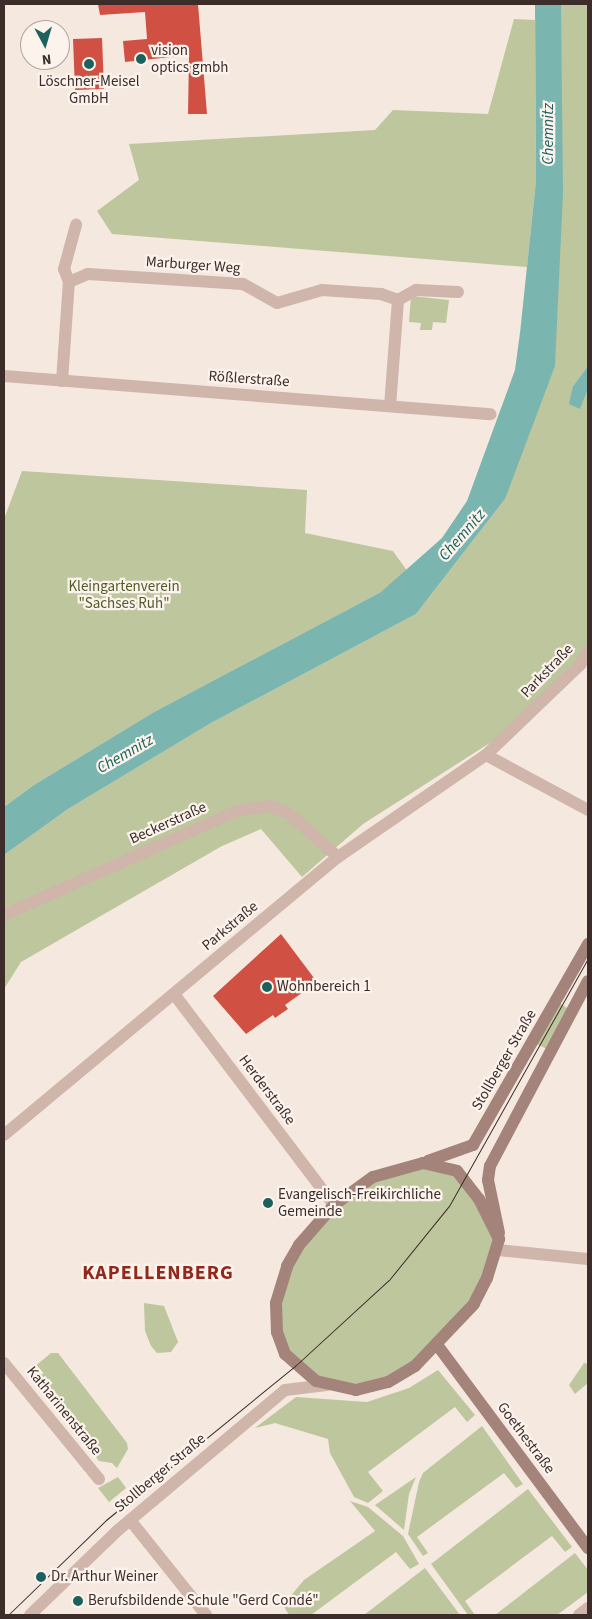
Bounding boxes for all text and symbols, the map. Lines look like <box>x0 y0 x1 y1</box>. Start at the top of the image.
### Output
north arrow <box>20 20 70 70</box>
place label: vision optics gmbh <box>151 41 229 76</box>
text: N <box>41 48 52 69</box>
marker: vision optics gmbh <box>135 53 147 65</box>
marker: Löschner-Meisel GmbH <box>83 58 95 70</box>
place label: Löschner-Meisel GmbH <box>38 72 140 107</box>
water label: Chemnitz <box>538 103 558 165</box>
street label: Marburger Weg <box>145 253 241 277</box>
street label: Rößlerstraße <box>208 367 290 391</box>
water label: Chemnitz <box>435 505 489 565</box>
park label: Kleingartenverein "Sachses Ruh" <box>68 577 180 612</box>
street label: Parkstraße <box>517 640 577 702</box>
water label: Chemnitz <box>94 730 156 778</box>
street label: Beckerstraße <box>127 798 209 848</box>
street label: Parkstraße <box>198 897 262 955</box>
place label: Wohnbereich 1 <box>277 978 371 996</box>
marker: Wohnbereich 1 <box>261 981 273 993</box>
street label: Stollberger Straße <box>468 1006 540 1114</box>
street label: Herderstraße <box>235 1052 299 1128</box>
place label: Evangelisch-Freikirchliche Gemeinde <box>278 1185 441 1220</box>
marker: Evangelisch-Freikirchliche Gemeinde <box>262 1197 274 1209</box>
district label: KAPELLENBERG <box>81 1261 235 1285</box>
street label: Katharinenstraße <box>23 1363 105 1459</box>
street label: Goethestraße <box>493 1399 559 1477</box>
street label: Stollberger Straße <box>111 1430 209 1516</box>
place label: Dr. Arthur Weiner <box>51 1568 158 1586</box>
marker: Dr. Arthur Weiner <box>35 1571 47 1583</box>
place label: Berufsbildende Schule "Gerd Condé" <box>88 1592 319 1610</box>
marker: Berufsbildende Schule "Gerd Condé" <box>72 1595 84 1607</box>

